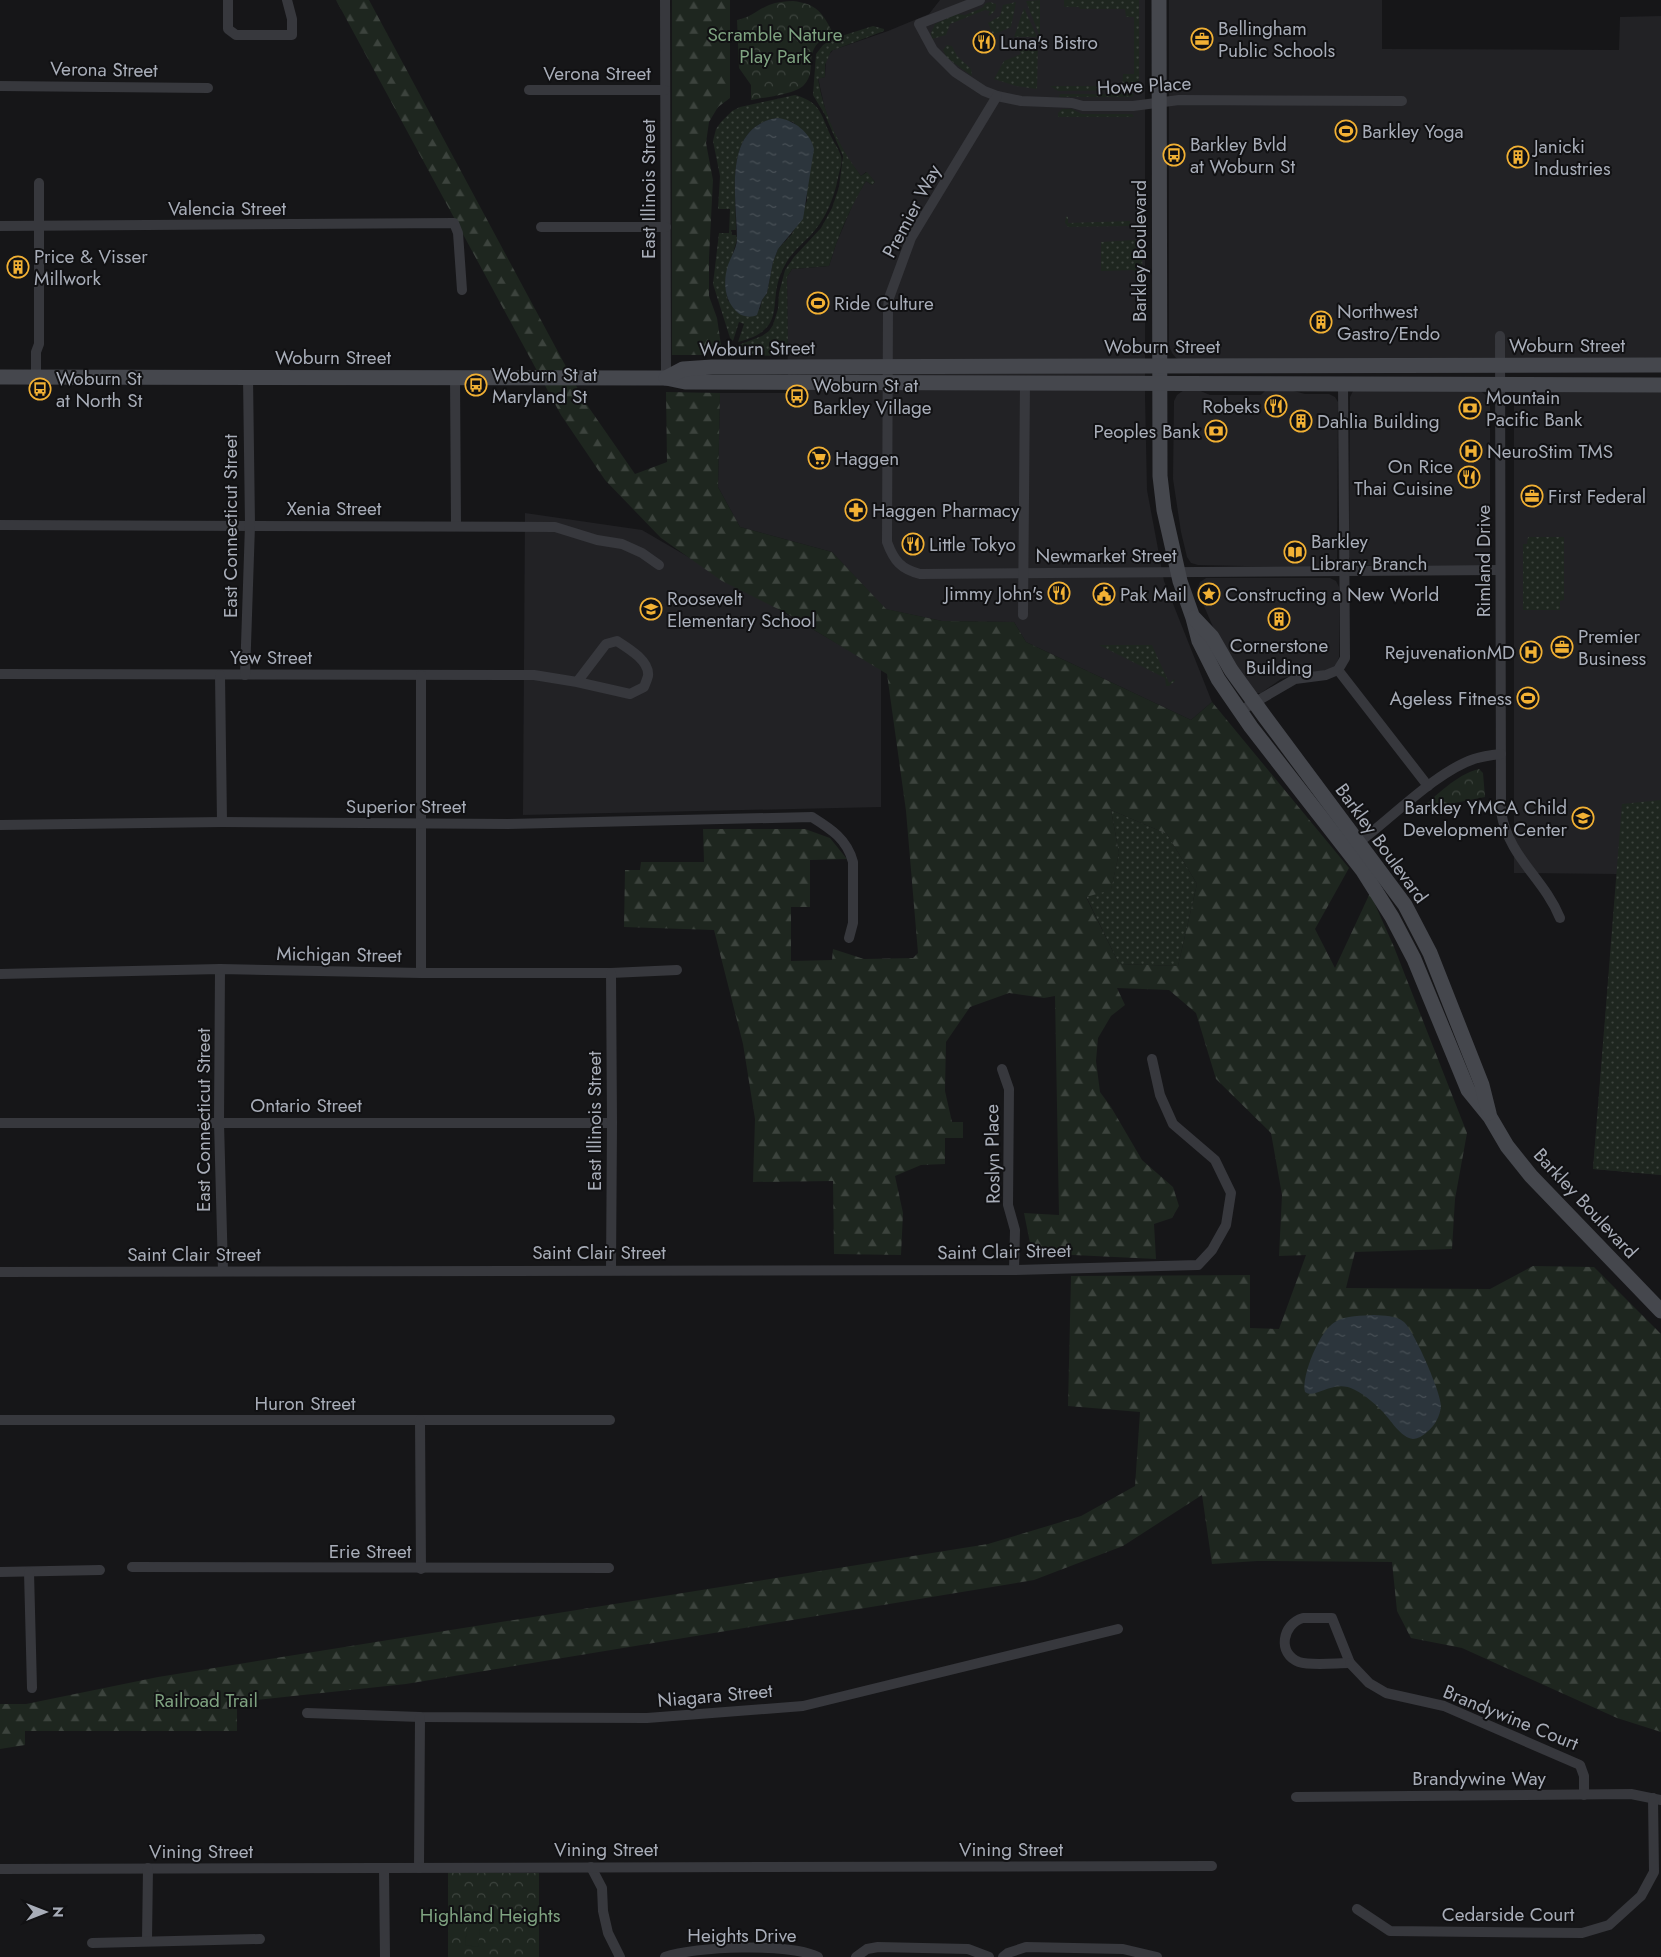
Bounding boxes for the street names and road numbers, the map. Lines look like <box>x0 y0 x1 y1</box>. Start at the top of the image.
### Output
street label: Verona Street <box>50 55 158 84</box>
street label: Verona Street <box>543 60 651 87</box>
street label: Howe Place <box>1096 70 1192 101</box>
street label: East Illinois Street <box>635 119 662 259</box>
street label: Premier Way <box>876 159 948 263</box>
street label: Barkley Boulevard <box>1126 180 1153 322</box>
street label: Valencia Street <box>168 195 286 222</box>
street label: Woburn Street <box>1509 332 1625 359</box>
street label: Woburn Street <box>1104 333 1220 360</box>
street label: Woburn Street <box>699 334 816 363</box>
street label: Woburn Street <box>275 344 391 371</box>
street label: East Connecticut Street <box>217 434 244 618</box>
street label: Xenia Street <box>287 495 382 522</box>
street label: Rimland Drive <box>1470 504 1497 617</box>
street label: Newmarket Street <box>1035 542 1177 569</box>
street label: Yew Street <box>230 644 313 671</box>
street label: Barkley Boulevard <box>1329 778 1434 909</box>
street label: Superior Street <box>346 793 467 820</box>
street label: Michigan Street <box>276 940 402 969</box>
street label: East Connecticut Street <box>190 1028 217 1212</box>
street label: East Illinois Street <box>581 1051 608 1191</box>
street label: Ontario Street <box>250 1092 362 1119</box>
street label: Roslyn Place <box>978 1104 1007 1204</box>
street label: Barkley Boulevard <box>1527 1142 1644 1265</box>
street label: Saint Clair Street <box>937 1237 1072 1266</box>
street label: Saint Clair Street <box>532 1239 666 1266</box>
street label: Saint Clair Street <box>127 1241 261 1268</box>
street label: Huron Street <box>254 1390 356 1417</box>
street label: Erie Street <box>329 1538 412 1565</box>
street label: Niagara Street <box>656 1677 774 1714</box>
street label: Brandywine Court <box>1439 1678 1583 1757</box>
street label: Brandywine Way <box>1412 1765 1546 1792</box>
street label: Vining Street <box>554 1836 659 1863</box>
street label: Vining Street <box>959 1836 1064 1863</box>
street label: Vining Street <box>149 1838 254 1865</box>
street label: Cedarside Court <box>1442 1901 1575 1928</box>
street label: Heights Drive <box>687 1922 797 1949</box>

